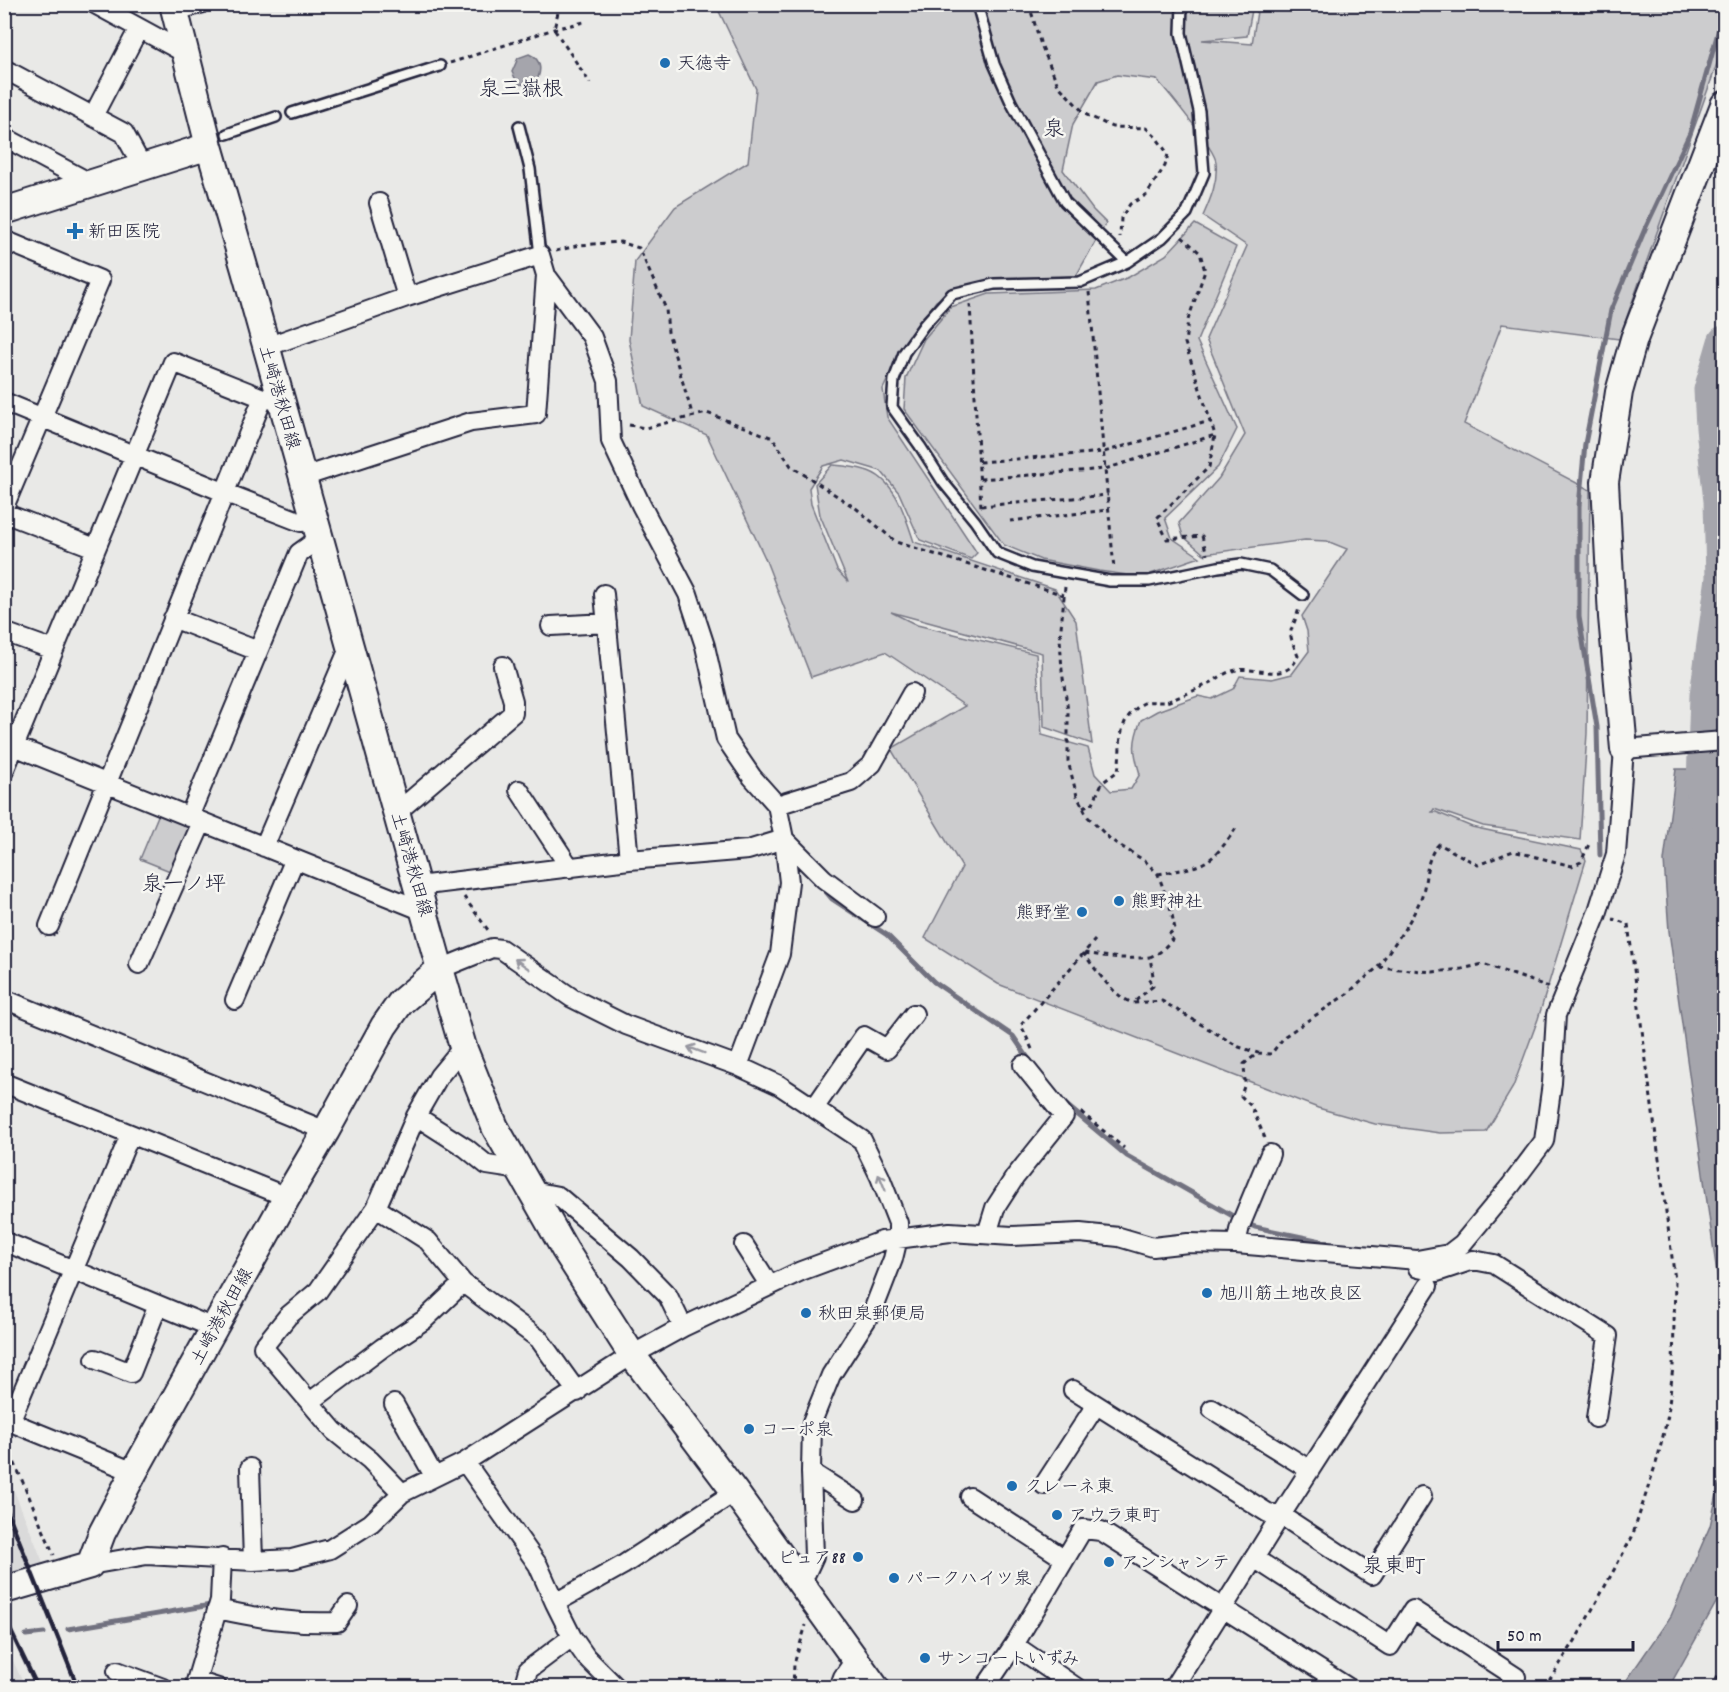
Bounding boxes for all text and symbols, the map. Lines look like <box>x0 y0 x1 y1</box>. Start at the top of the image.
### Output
place label: 天徳寺 <box>677 53 731 78</box>
marker: 天徳寺 <box>658 56 672 70</box>
district label: 泉三嶽根 <box>479 76 563 106</box>
district label: 泉 <box>1044 116 1065 146</box>
place label: 新田医院 <box>88 221 160 246</box>
marker: 新田医院 <box>66 222 84 240</box>
street label: 土崎港秋田線 <box>251 342 304 453</box>
street label: 土崎港秋田線 <box>383 809 436 920</box>
district label: 泉一ノ坪 <box>142 871 226 901</box>
place label: 熊野神社 <box>1131 891 1203 916</box>
marker: 熊野神社 <box>1112 894 1126 908</box>
place label: 熊野堂 <box>1016 902 1070 927</box>
marker: 熊野堂 <box>1075 905 1089 919</box>
one-way arrow <box>515 958 531 970</box>
one-way arrow <box>687 1044 706 1055</box>
one-way arrow <box>876 1174 887 1192</box>
street label: 土崎港秋田線 <box>186 1264 260 1371</box>
place label: 旭川筋土地改良区 <box>1219 1283 1363 1308</box>
marker: 旭川筋土地改良区 <box>1200 1286 1214 1300</box>
place label: 秋田泉郵便局 <box>818 1303 926 1328</box>
marker: 秋田泉郵便局 <box>799 1306 813 1320</box>
place label: コーポ泉 <box>761 1419 833 1444</box>
marker: コーポ泉 <box>742 1422 756 1436</box>
place label: クレーネ東 <box>1024 1476 1114 1501</box>
marker: クレーネ東 <box>1005 1479 1019 1493</box>
place label: アウラ東町 <box>1069 1505 1160 1530</box>
marker: アウラ東町 <box>1050 1508 1064 1522</box>
place label: ピュア88 <box>778 1547 846 1572</box>
marker: ピュア88 <box>851 1550 865 1564</box>
place label: アンシャンテ <box>1121 1552 1230 1577</box>
district label: 泉東町 <box>1363 1553 1426 1583</box>
marker: アンシャンテ <box>1102 1555 1116 1569</box>
place label: パークハイツ泉 <box>906 1568 1032 1593</box>
marker: パークハイツ泉 <box>887 1571 901 1585</box>
scale bar <box>1498 1614 1633 1652</box>
text: 50 m <box>1507 1625 1542 1650</box>
place label: サンコートいずみ <box>937 1648 1080 1673</box>
marker: サンコートいずみ <box>918 1651 932 1665</box>

